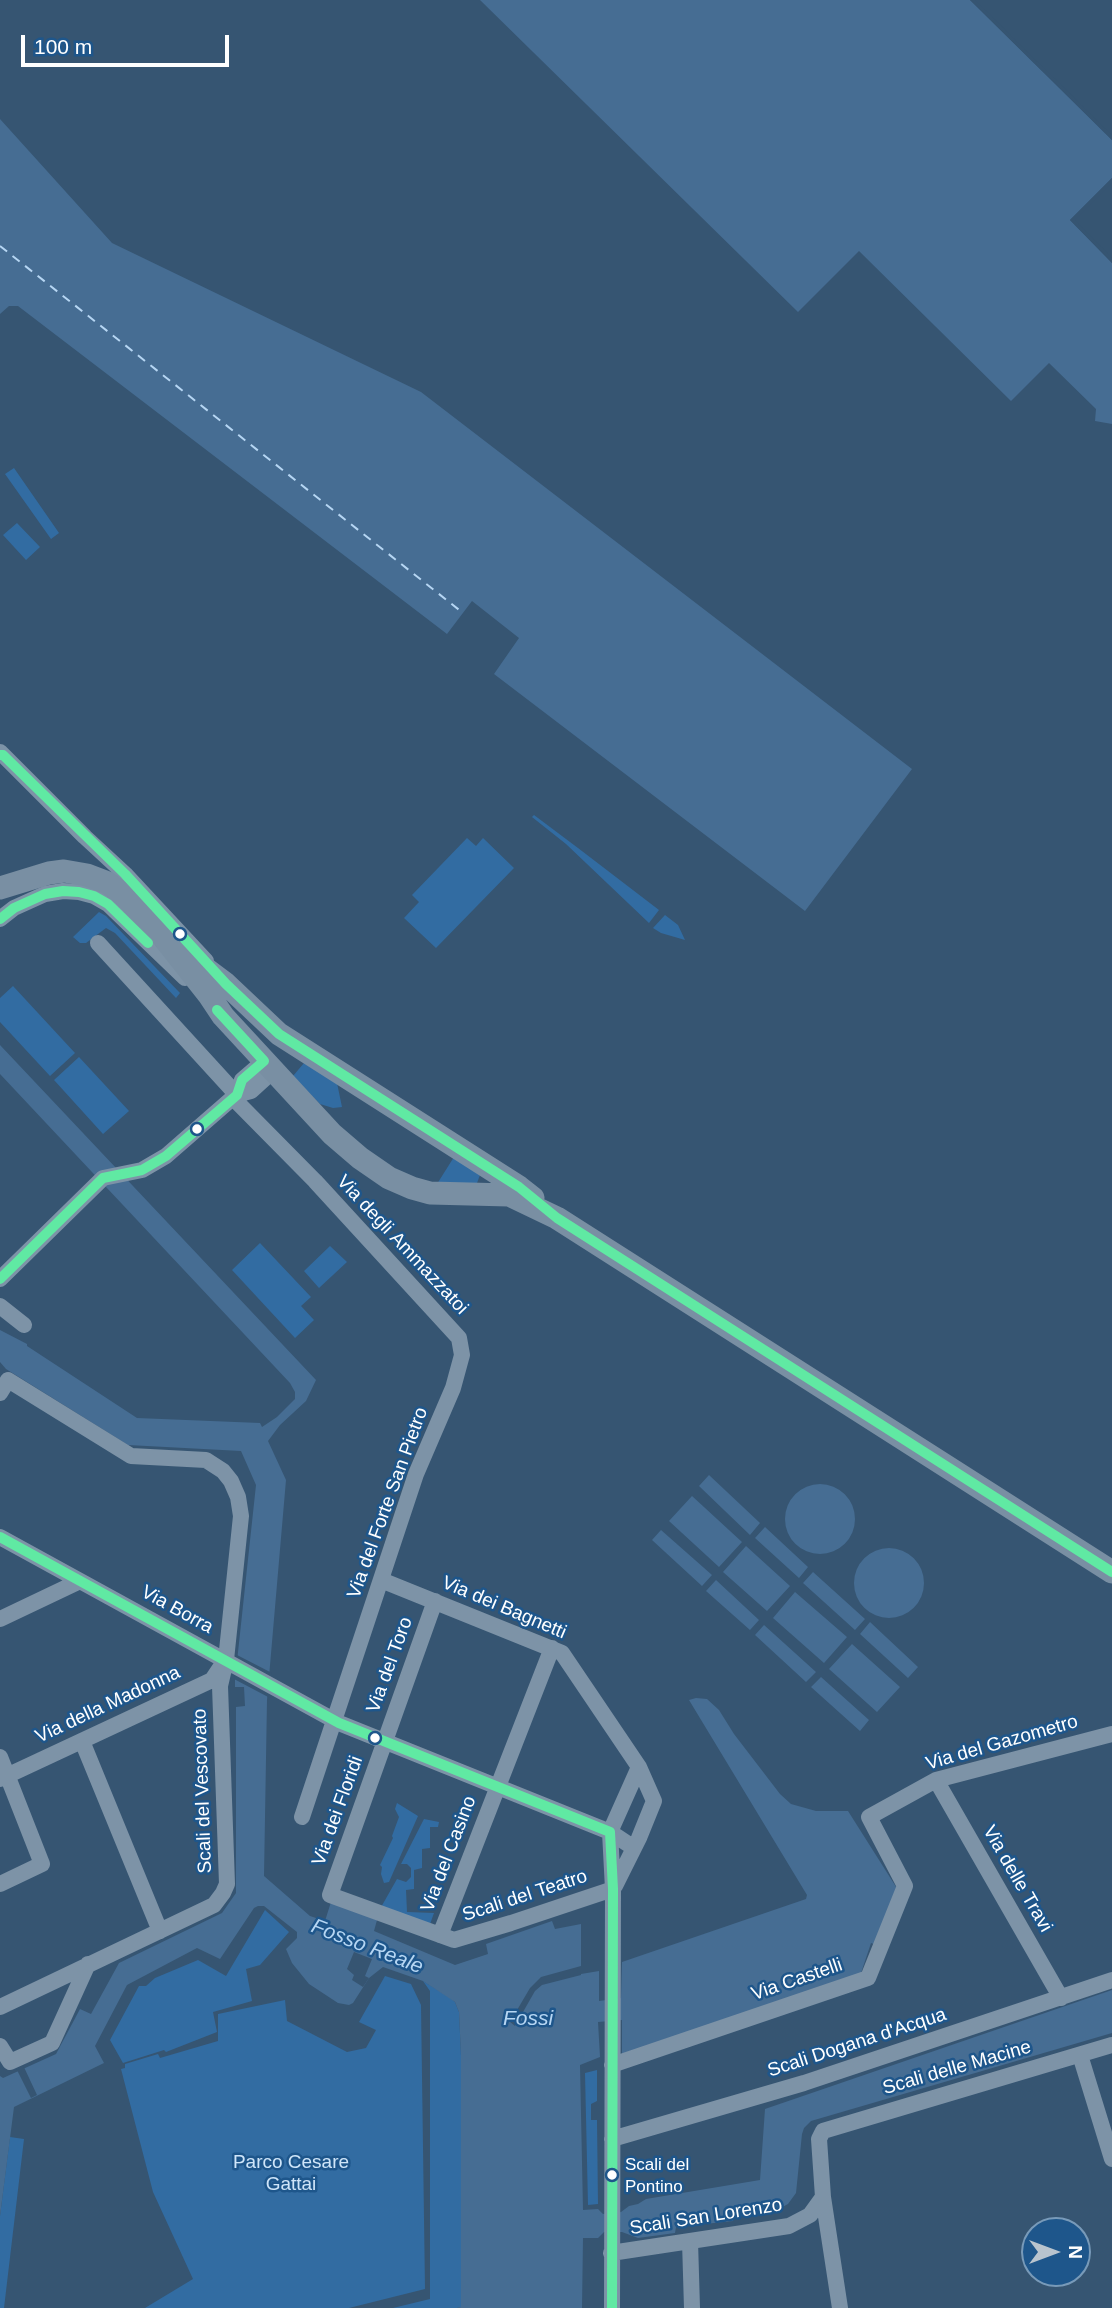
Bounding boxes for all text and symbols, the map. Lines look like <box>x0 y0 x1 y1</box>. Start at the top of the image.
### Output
scale bar <box>24 21 233 65</box>
text: 100 m <box>34 35 92 58</box>
unlabelled marker <box>173 927 187 941</box>
unlabelled marker <box>190 1122 204 1136</box>
street label: Via degli Ammazzatoi <box>331 1171 473 1319</box>
street label: Via del Forte San Pietro <box>343 1404 433 1602</box>
street label: Via dei Bagnetti <box>438 1572 570 1644</box>
street label: Via Borra <box>137 1581 217 1639</box>
street label: Via del Toro <box>362 1614 418 1716</box>
street label: Via della Madonna <box>32 1661 184 1749</box>
street label: Scali del Vescovato <box>189 1708 217 1874</box>
street label: Via del Gazometro <box>923 1710 1081 1776</box>
unlabelled marker <box>368 1731 382 1745</box>
street label: Via dei Floridi <box>308 1753 368 1869</box>
street label: Via del Casino <box>416 1793 482 1915</box>
street label: Via delle Travi <box>977 1822 1057 1936</box>
street label: Scali del Teatro <box>460 1865 590 1927</box>
water label: Fosso Reale <box>307 1914 427 1980</box>
street label: Via Castelli <box>749 1954 845 2006</box>
street label: Scali Dogana d'Acqua <box>765 2003 949 2083</box>
water label: Fossi <box>503 2006 553 2032</box>
street label: Scali delle Macine <box>880 2036 1034 2100</box>
park label: Parco Cesare Gattai <box>233 2152 349 2196</box>
place label: Scali del Pontino <box>625 2155 689 2195</box>
marker: Scali del Pontino <box>605 2168 619 2182</box>
street label: Scali San Lorenzo <box>628 2194 784 2240</box>
north arrow <box>1021 2217 1091 2287</box>
text: N <box>1065 2245 1086 2259</box>

